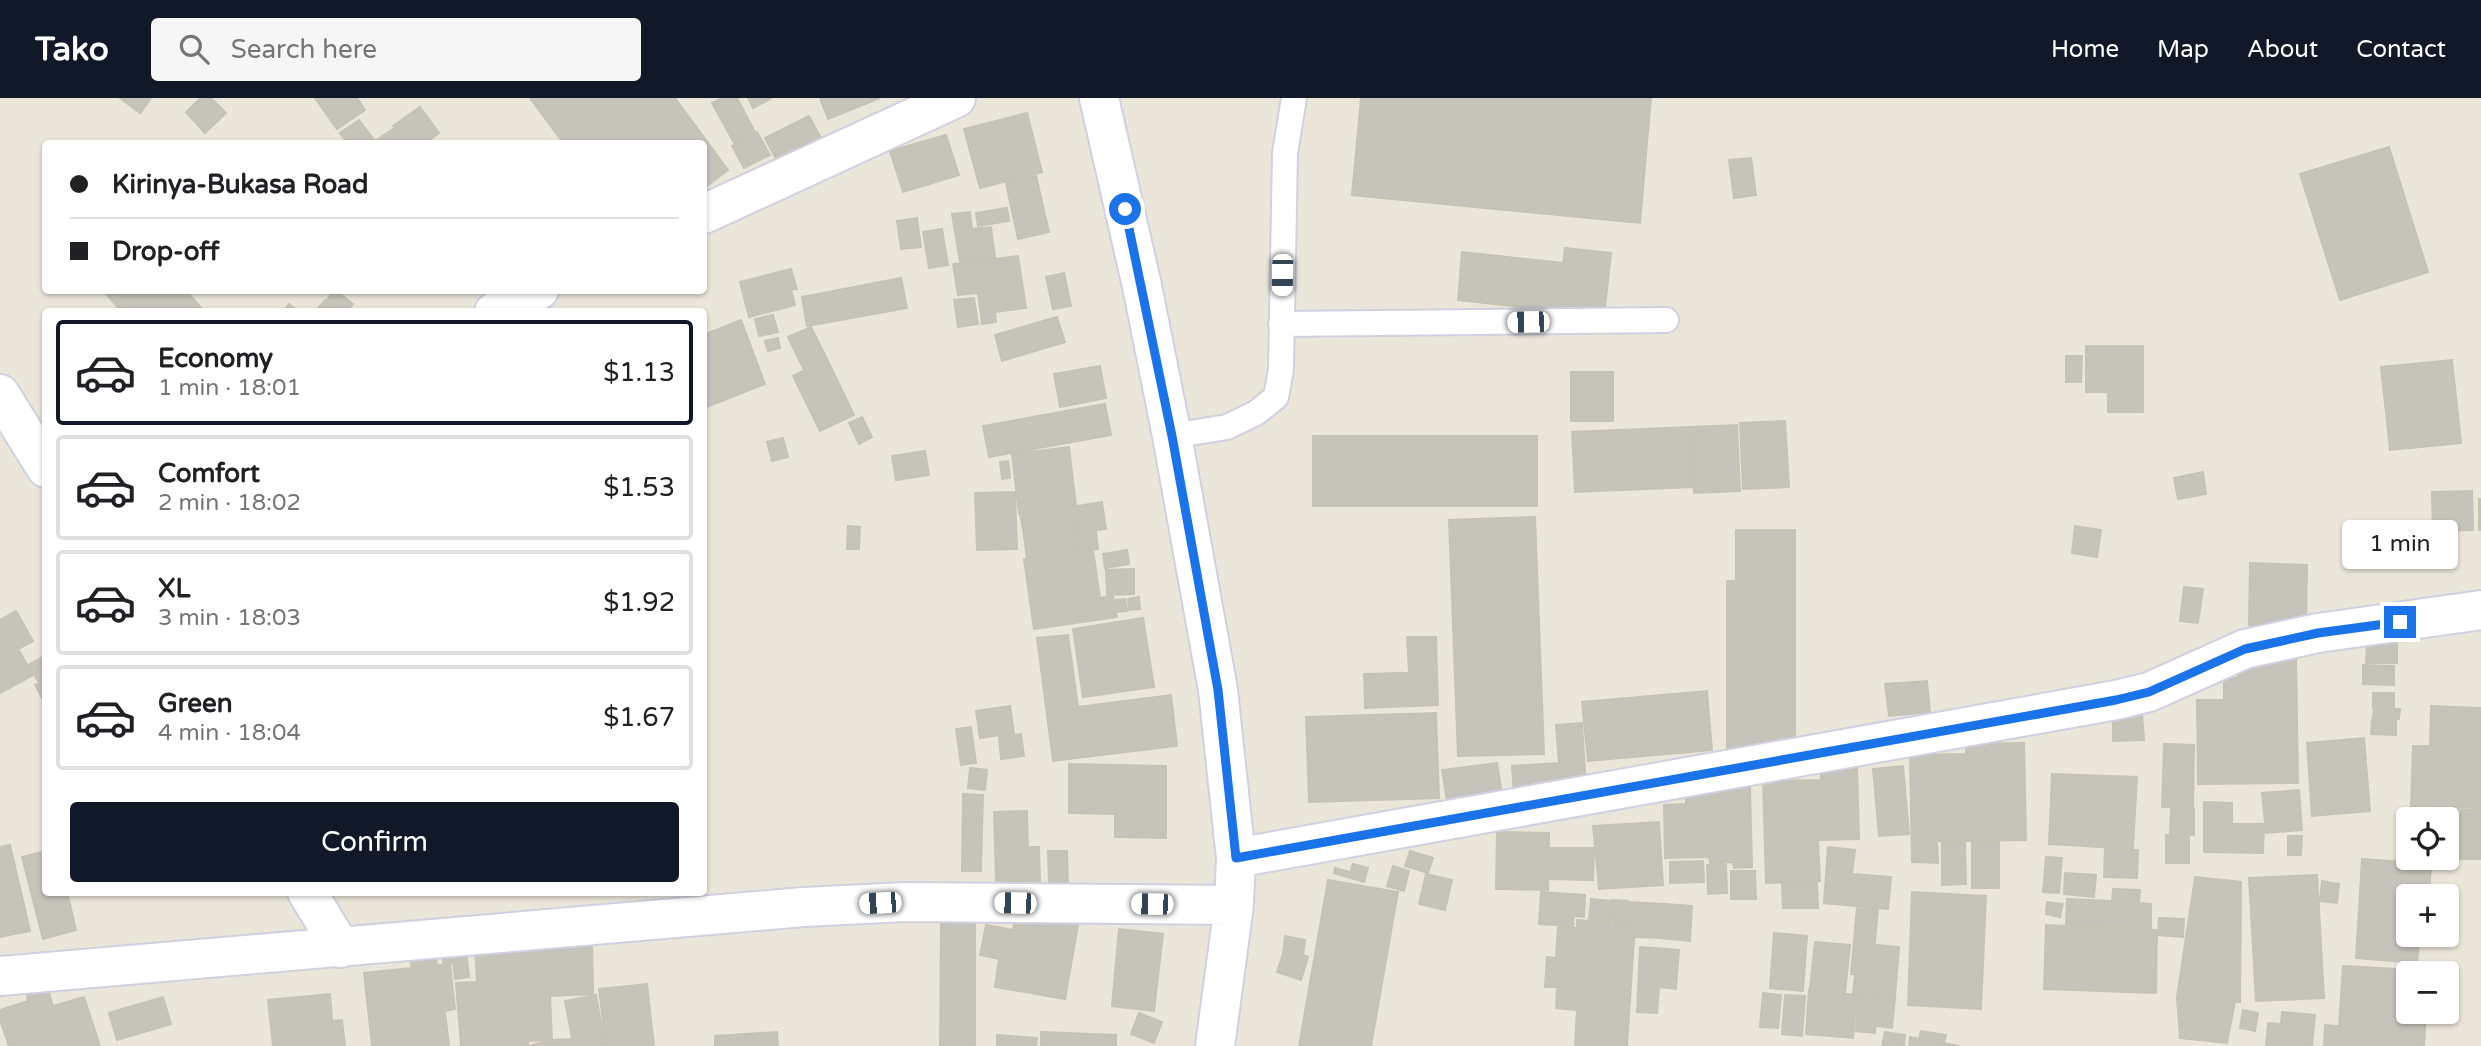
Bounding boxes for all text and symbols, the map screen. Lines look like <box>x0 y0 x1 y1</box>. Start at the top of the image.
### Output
search box <box>151 18 641 81</box>
text: Tako <box>35 30 109 69</box>
icon: search <box>175 30 213 68</box>
text: Search here <box>231 34 377 65</box>
text: Home <box>2051 35 2119 64</box>
text: Map <box>2157 35 2209 64</box>
text: About <box>2247 35 2318 64</box>
text: Contact <box>2356 35 2446 64</box>
text: Kirinya-Bukasa Road <box>112 169 368 200</box>
route start <box>1109 193 1141 225</box>
text: Drop-off <box>112 236 219 267</box>
car <box>1272 254 1293 296</box>
car <box>1507 311 1550 333</box>
icon: car <box>74 341 137 404</box>
text: Economy <box>158 343 273 374</box>
text: $1.13 <box>603 357 675 388</box>
text: 1 min · 18:01 <box>158 374 301 402</box>
icon: car <box>74 456 137 519</box>
text: Comfort <box>158 458 260 489</box>
text: $1.53 <box>603 472 675 503</box>
text: 2 min · 18:02 <box>158 489 301 517</box>
callout: 1 min <box>2342 520 2458 570</box>
text: 1 min <box>2369 530 2431 558</box>
icon: car <box>74 571 137 634</box>
text: XL <box>158 573 190 604</box>
text: $1.92 <box>603 587 675 618</box>
text: 3 min · 18:03 <box>158 604 301 632</box>
route end <box>2384 606 2416 638</box>
icon: car <box>74 686 137 749</box>
text: Green <box>158 688 233 719</box>
text: $1.67 <box>603 702 675 733</box>
text: 4 min · 18:04 <box>158 719 301 747</box>
button: Confirm <box>70 802 679 882</box>
map controls <box>2396 807 2459 1024</box>
button: locate <box>2396 807 2459 870</box>
button: + <box>2396 884 2459 947</box>
car <box>859 891 902 915</box>
car <box>994 892 1037 914</box>
car <box>1131 893 1174 915</box>
button: − <box>2396 961 2459 1024</box>

